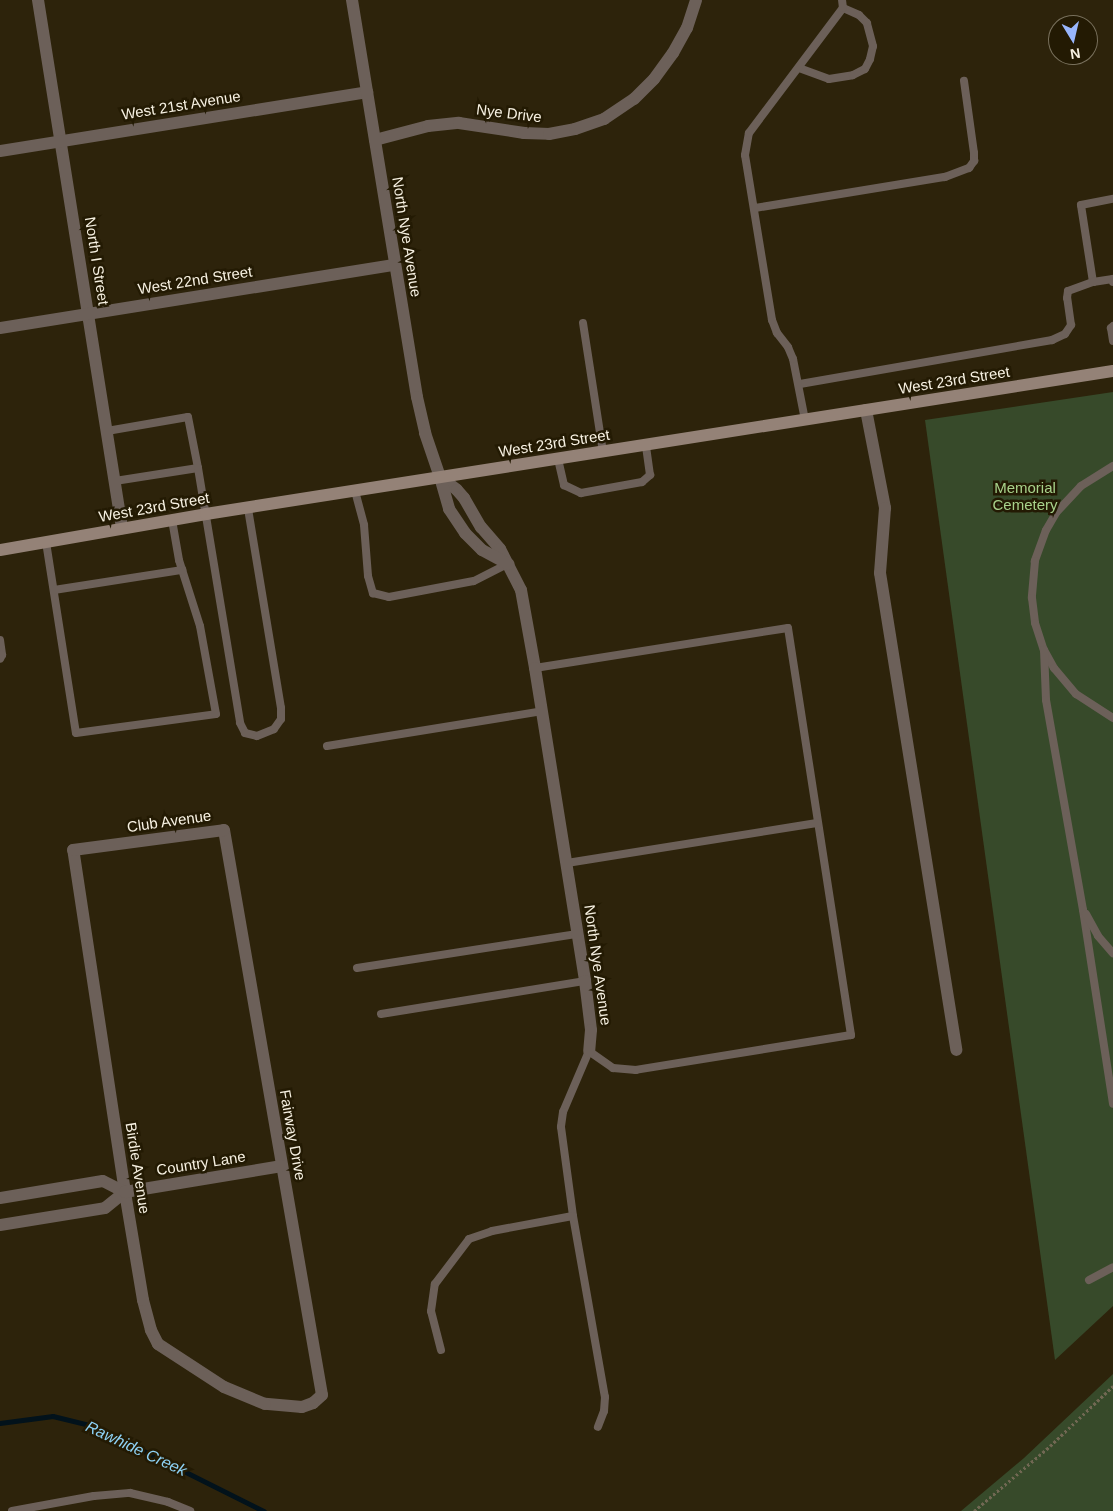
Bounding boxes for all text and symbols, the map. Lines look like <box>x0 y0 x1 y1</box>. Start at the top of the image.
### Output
north arrow <box>1048 15 1098 65</box>
text: N <box>1069 45 1081 63</box>
street label: West 21st Avenue <box>120 87 242 123</box>
street label: Nye Drive <box>475 100 543 126</box>
street label: North Nye Avenue <box>389 175 425 299</box>
street label: North I Street <box>81 216 113 306</box>
street label: West 22nd Street <box>136 262 254 298</box>
street label: West 23rd Street <box>897 362 1011 398</box>
street label: West 23rd Street <box>497 425 611 461</box>
park label: Memorial Cemetery <box>992 478 1058 513</box>
street label: West 23rd Street <box>97 488 211 526</box>
street label: Club Avenue <box>125 806 213 836</box>
street label: North Nye Avenue <box>581 903 615 1027</box>
street label: Fairway Drive <box>276 1088 310 1182</box>
street label: Birdie Avenue <box>122 1121 154 1215</box>
street label: Country Lane <box>155 1147 247 1179</box>
water label: Rawhide Creek <box>82 1417 190 1481</box>

